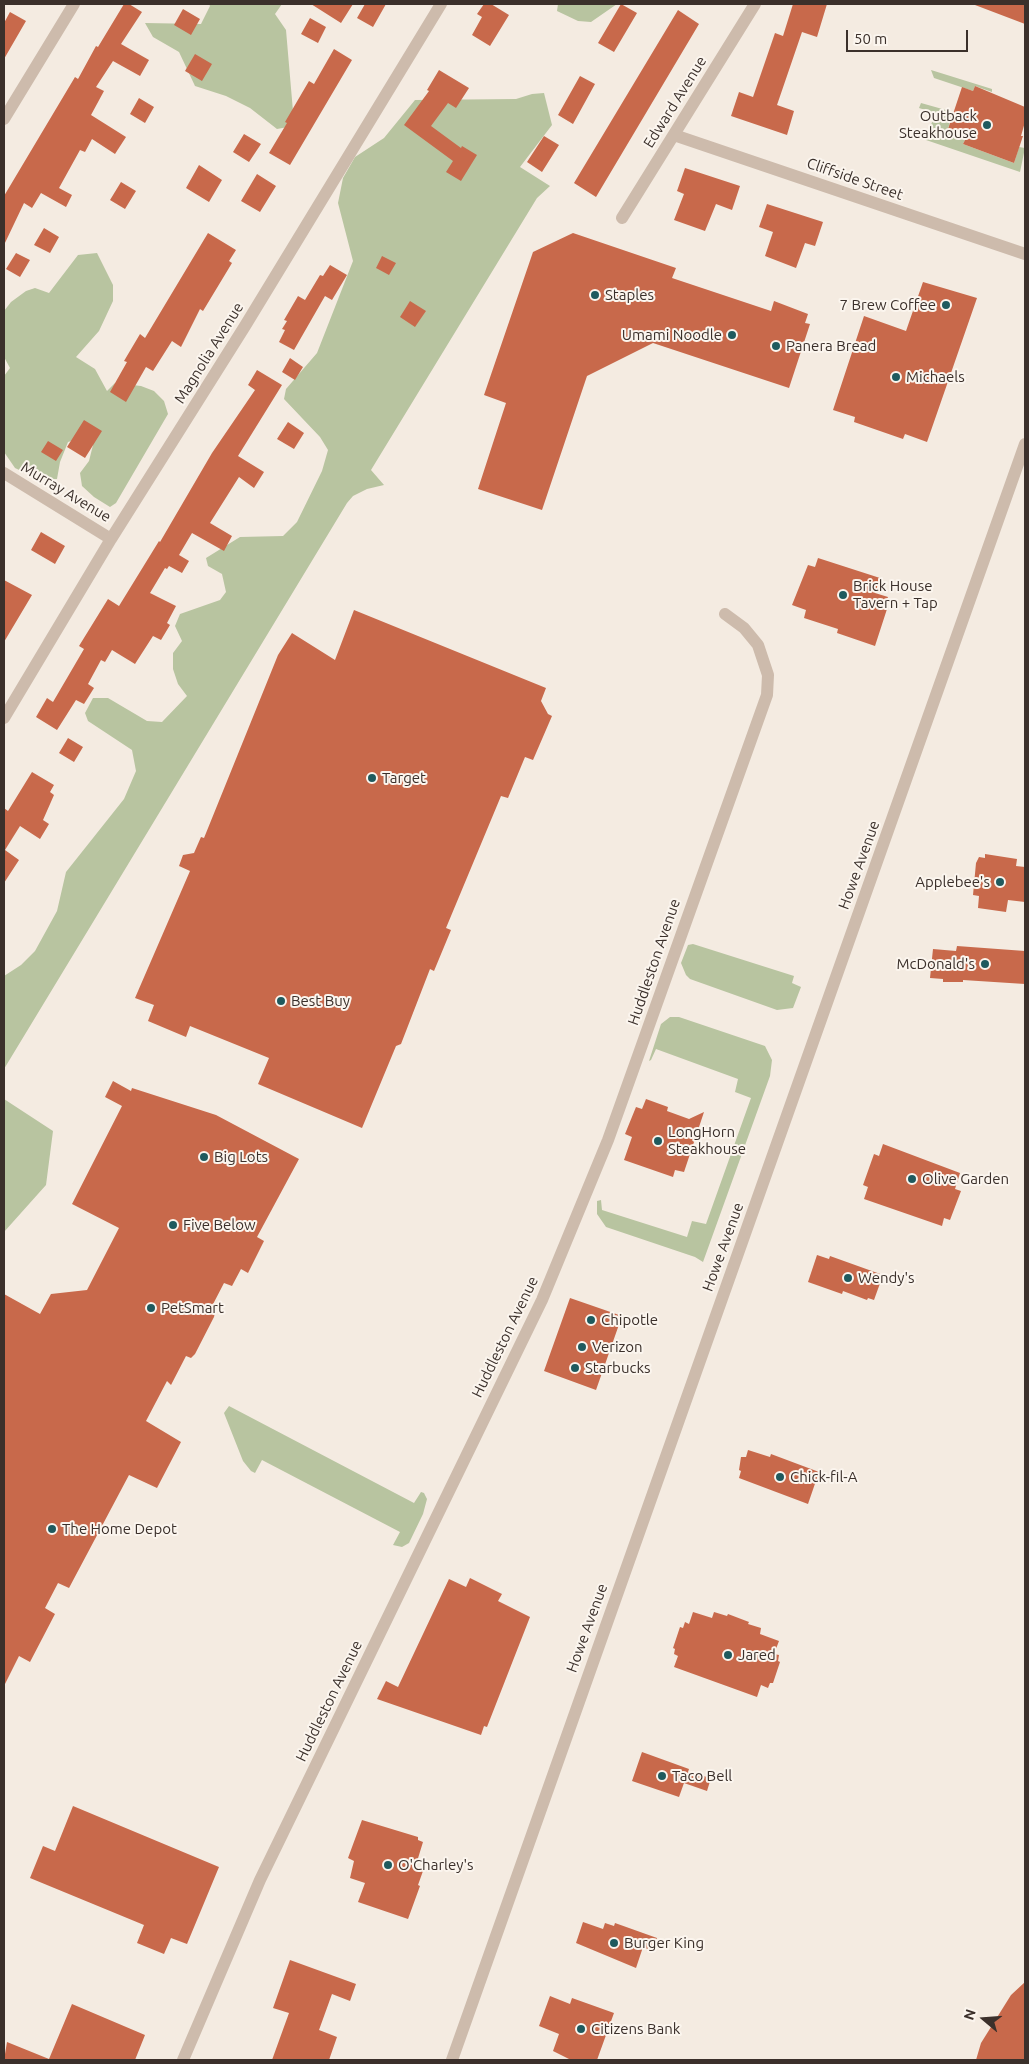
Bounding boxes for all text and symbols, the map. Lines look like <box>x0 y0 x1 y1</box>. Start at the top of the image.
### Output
scale bar <box>849 20 972 52</box>
text: 50 m <box>854 30 887 47</box>
street label: Edward Avenue <box>640 53 710 151</box>
place label: Outback Steakhouse <box>899 107 977 142</box>
marker: Outback Steakhouse <box>981 119 993 131</box>
street label: Cliffside Street <box>804 154 906 204</box>
place label: Staples <box>605 286 654 304</box>
marker: Staples <box>589 289 601 301</box>
place label: 7 Brew Coffee <box>840 296 936 314</box>
street label: Magnolia Avenue <box>171 299 247 407</box>
marker: 7 Brew Coffee <box>940 299 952 311</box>
place label: Umami Noodle <box>622 326 722 344</box>
marker: Umami Noodle <box>726 329 738 341</box>
place label: Panera Bread <box>786 337 876 355</box>
marker: Panera Bread <box>770 340 782 352</box>
place label: Michaels <box>906 368 965 386</box>
marker: Michaels <box>890 371 902 383</box>
street label: Murray Avenue <box>18 458 114 526</box>
place label: Brick House Tavern + Tap <box>853 577 938 612</box>
marker: Brick House Tavern + Tap <box>837 589 849 601</box>
place label: Target <box>382 769 426 787</box>
marker: Target <box>366 772 378 784</box>
street label: Howe Avenue <box>835 818 883 912</box>
place label: Applebee's <box>915 873 990 891</box>
marker: Applebee's <box>994 876 1006 888</box>
street label: Huddleston Avenue <box>624 896 684 1028</box>
place label: McDonald's <box>897 955 975 973</box>
marker: McDonald's <box>979 958 991 970</box>
place label: Best Buy <box>291 992 350 1010</box>
marker: Best Buy <box>275 995 287 1007</box>
place label: LongHorn Steakhouse <box>668 1123 746 1158</box>
marker: LongHorn Steakhouse <box>652 1135 664 1147</box>
place label: Big Lots <box>214 1148 268 1166</box>
marker: Big Lots <box>198 1151 210 1163</box>
place label: Olive Garden <box>922 1170 1009 1188</box>
marker: Olive Garden <box>906 1173 918 1185</box>
street label: Howe Avenue <box>699 1200 747 1294</box>
place label: Five Below <box>183 1216 256 1234</box>
marker: Five Below <box>167 1219 179 1231</box>
place label: Wendy's <box>858 1269 915 1287</box>
marker: Wendy's <box>842 1272 854 1284</box>
street label: Huddleston Avenue <box>468 1274 542 1400</box>
place label: PetSmart <box>161 1299 224 1317</box>
marker: PetSmart <box>145 1302 157 1314</box>
place label: Chipotle <box>601 1311 658 1329</box>
marker: Chipotle <box>585 1314 597 1326</box>
place label: Verizon <box>592 1338 643 1356</box>
marker: Verizon <box>576 1341 588 1353</box>
place label: Starbucks <box>585 1359 651 1377</box>
marker: Starbucks <box>569 1362 581 1374</box>
place label: Chick-fil-A <box>790 1468 857 1486</box>
marker: Chick-fil-A <box>774 1471 786 1483</box>
place label: The Home Depot <box>62 1520 177 1538</box>
marker: The Home Depot <box>46 1523 58 1535</box>
street label: Howe Avenue <box>563 1581 611 1675</box>
street label: Huddleston Avenue <box>292 1638 366 1764</box>
place label: Jared <box>738 1646 776 1664</box>
marker: Jared <box>722 1649 734 1661</box>
place label: Taco Bell <box>672 1767 732 1785</box>
marker: Taco Bell <box>656 1770 668 1782</box>
place label: O'Charley's <box>398 1856 474 1874</box>
marker: O'Charley's <box>382 1859 394 1871</box>
place label: Burger King <box>624 1934 704 1952</box>
marker: Burger King <box>608 1937 620 1949</box>
north arrow <box>959 1994 1009 2044</box>
text: N <box>961 2007 979 2022</box>
place label: Citizens Bank <box>591 2020 680 2038</box>
marker: Citizens Bank <box>575 2023 587 2035</box>

